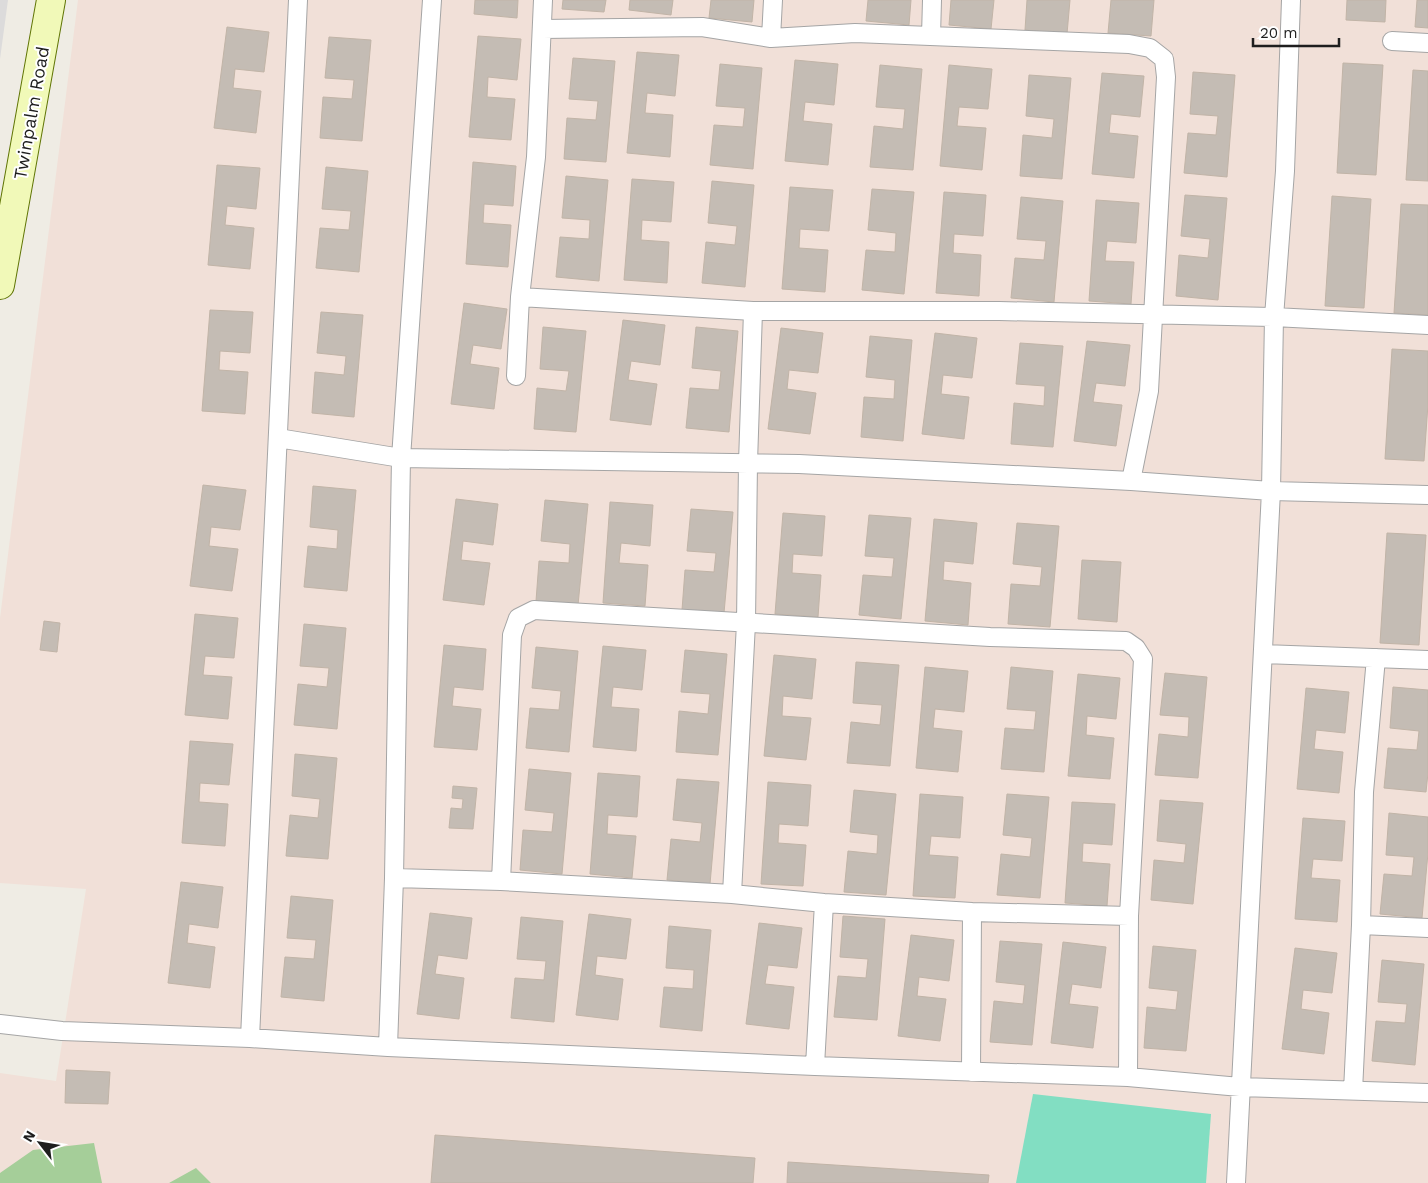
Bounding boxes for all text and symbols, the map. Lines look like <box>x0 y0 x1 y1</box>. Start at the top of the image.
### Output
scale bar <box>1253 15 1339 47</box>
text: 20 m <box>1260 24 1298 42</box>
street label: Twinpalm Road <box>9 45 53 181</box>
north arrow <box>15 1118 65 1168</box>
text: N <box>19 1128 38 1145</box>

